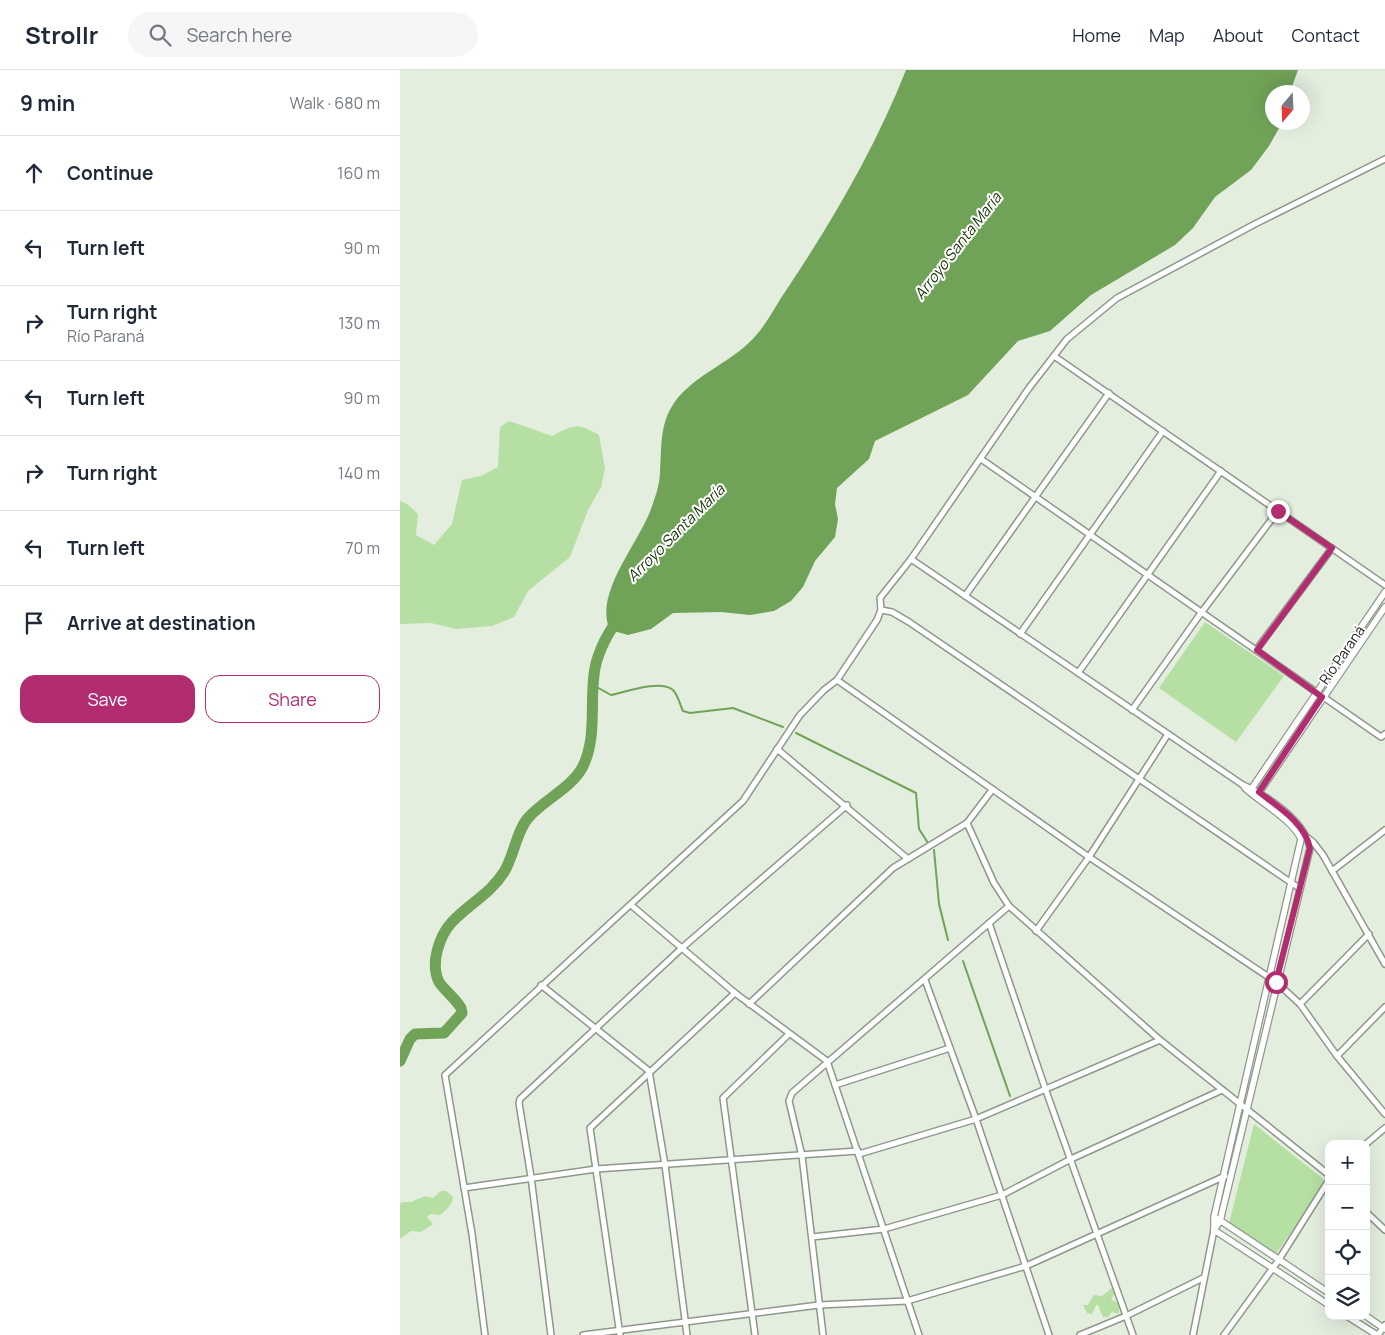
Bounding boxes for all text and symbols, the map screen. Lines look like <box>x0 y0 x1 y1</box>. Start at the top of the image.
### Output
search box <box>128 12 478 57</box>
text: Strollr <box>25 18 98 51</box>
icon: search <box>146 21 174 49</box>
text: Search here <box>186 22 292 48</box>
text: Home <box>1072 23 1121 47</box>
text: Map <box>1149 23 1185 47</box>
text: About <box>1213 23 1263 47</box>
text: Contact <box>1291 23 1360 47</box>
north arrow <box>1265 85 1310 130</box>
text: 9 min <box>20 89 75 117</box>
text: Walk · 680 m <box>289 92 380 114</box>
icon: ahead <box>20 159 48 187</box>
text: Continue <box>67 160 153 186</box>
text: 160 m <box>337 162 380 184</box>
water label: Arroyo Santa María <box>909 187 1006 303</box>
icon: left <box>20 234 48 262</box>
text: Turn left <box>67 235 145 261</box>
text: 90 m <box>344 237 380 259</box>
text: Turn right <box>67 299 157 325</box>
icon: right <box>20 309 48 337</box>
text: 130 m <box>338 312 380 334</box>
text: Río Paraná <box>67 325 144 347</box>
icon: left <box>20 384 48 412</box>
text: Turn left <box>67 385 145 411</box>
text: 90 m <box>344 387 380 409</box>
icon: right <box>20 459 48 487</box>
text: Turn right <box>67 460 157 486</box>
text: 140 m <box>338 462 380 484</box>
water label: Arroyo Santa María <box>622 479 730 586</box>
route end <box>1267 500 1290 523</box>
icon: left <box>20 534 48 562</box>
text: Turn left <box>67 535 145 561</box>
text: 70 m <box>345 537 380 559</box>
icon: arrive <box>20 609 48 637</box>
text: Arrive at destination <box>67 610 256 636</box>
street label: Río Paraná <box>1314 622 1369 688</box>
button: Save <box>20 675 195 723</box>
button: Share <box>205 675 380 723</box>
route start <box>1265 971 1288 994</box>
map controls <box>1325 1140 1370 1320</box>
button: + <box>1325 1140 1370 1185</box>
button: − <box>1325 1185 1370 1230</box>
button: locate <box>1325 1230 1370 1275</box>
button: layers <box>1325 1275 1370 1320</box>

